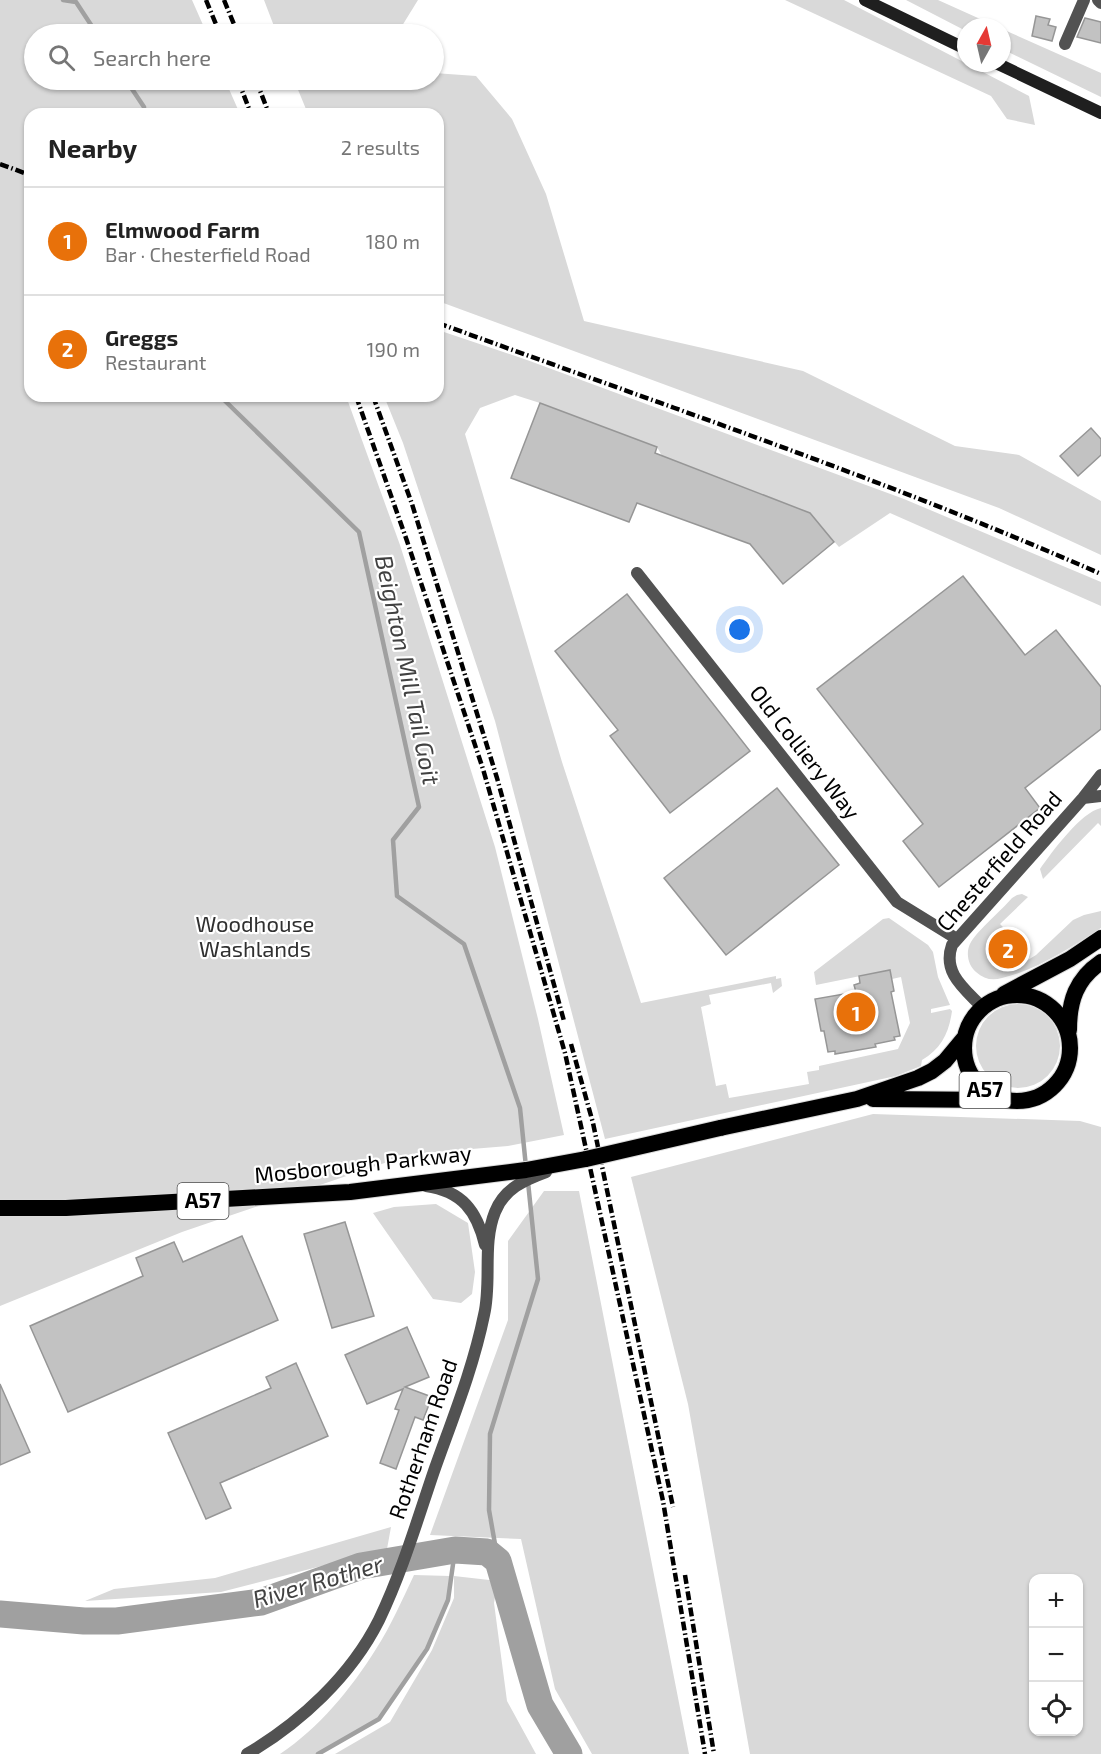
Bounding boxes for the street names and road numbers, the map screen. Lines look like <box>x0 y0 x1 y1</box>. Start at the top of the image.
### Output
street label: Old Colliery Way <box>745 679 866 824</box>
street label: Chesterfield Road <box>930 785 1066 936</box>
road number: A57 <box>960 1072 1010 1108</box>
street label: Mosborough Parkway <box>253 1139 473 1187</box>
road number: A57 <box>178 1183 228 1219</box>
street label: Rotherham Road <box>383 1355 462 1522</box>

